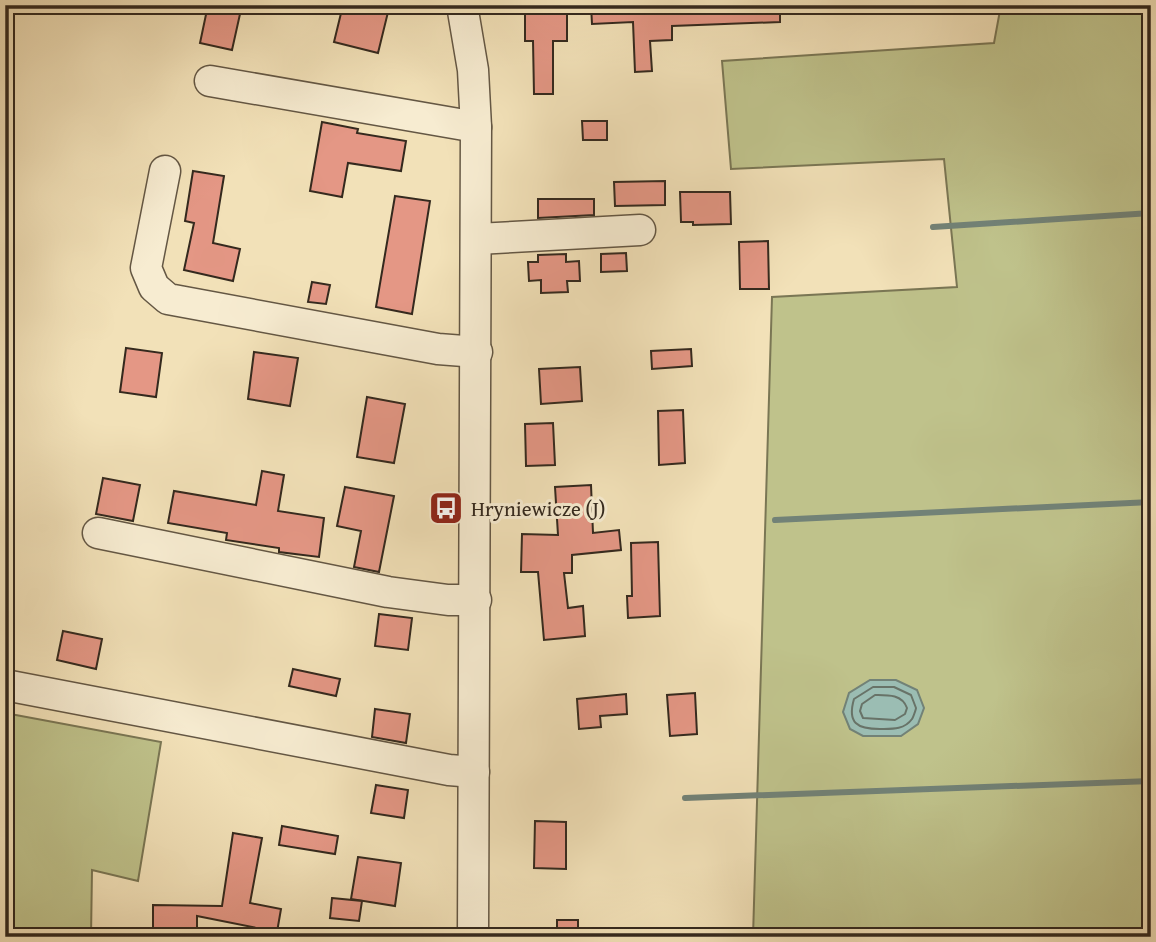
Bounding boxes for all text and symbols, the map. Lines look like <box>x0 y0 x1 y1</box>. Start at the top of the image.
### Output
bus stop icon: Hryniewicze (J) <box>427 489 465 527</box>
place label: Hryniewicze (J) <box>471 493 606 524</box>

